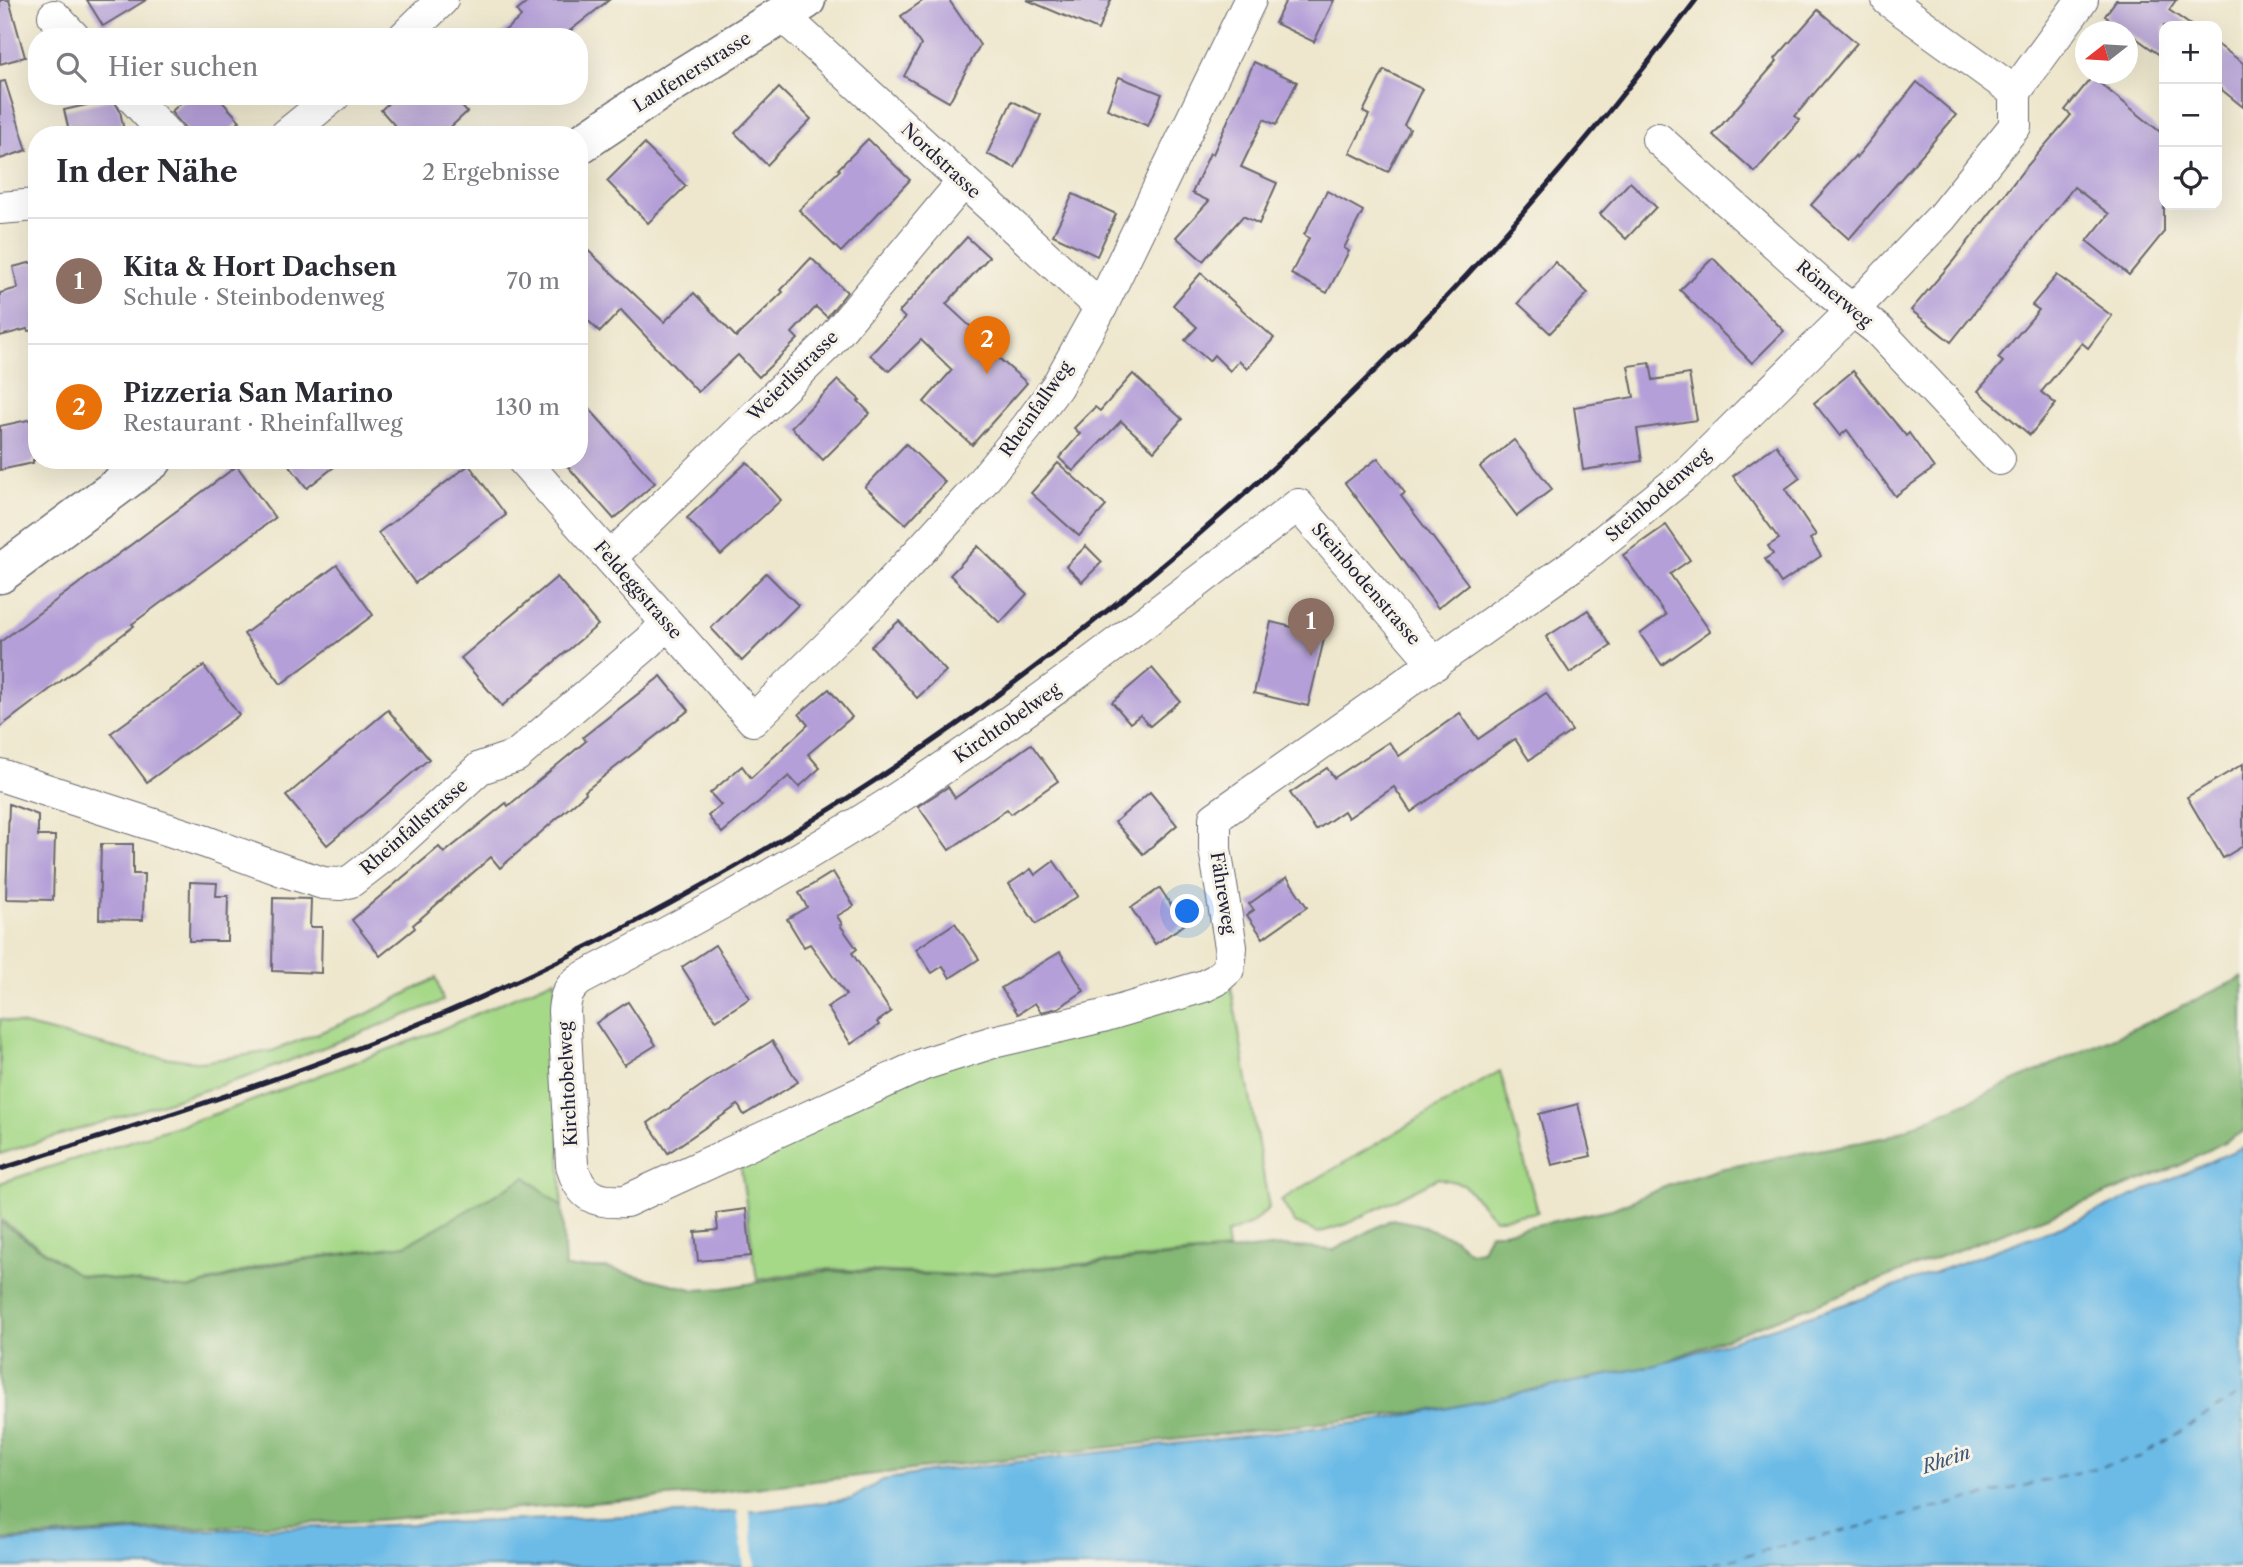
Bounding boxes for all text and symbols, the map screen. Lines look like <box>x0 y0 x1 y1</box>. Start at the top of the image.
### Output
north arrow <box>2075 21 2138 84</box>
map controls <box>2159 21 2222 210</box>
button: + <box>2159 21 2222 84</box>
street label: Laufenerstrasse <box>629 27 755 117</box>
search box <box>28 28 588 105</box>
icon: search <box>52 48 90 86</box>
text: Hier suchen <box>108 51 258 83</box>
button: − <box>2159 84 2222 147</box>
street label: Nordstrasse <box>897 119 985 203</box>
button: locate <box>2159 147 2222 210</box>
text: In der Nähe <box>56 153 238 190</box>
text: 2 Ergebnisse <box>422 158 560 186</box>
text: Kita & Hort Dachsen <box>123 251 397 283</box>
street label: Römerweg <box>1791 256 1877 332</box>
text: 1 <box>74 267 84 295</box>
text: 70 m <box>507 267 560 295</box>
text: Schule · Steinbodenweg <box>123 283 384 311</box>
pin: 2 <box>964 316 1010 374</box>
street label: Weierlistrasse <box>742 326 843 427</box>
street label: Rheinfallweg <box>995 357 1077 461</box>
text: Pizzeria San Marino <box>123 377 393 409</box>
text: 2 <box>72 393 86 421</box>
text: 130 m <box>496 393 560 421</box>
text: Restaurant · Rheinfallweg <box>123 409 403 437</box>
street label: Steinbodenweg <box>1601 443 1715 547</box>
street label: Steinbodenstrasse <box>1307 518 1425 650</box>
street label: Feldeggstrasse <box>589 536 687 644</box>
pin: 1 <box>1288 598 1334 656</box>
street label: Kirchtobelweg <box>949 678 1065 768</box>
street label: Rheinfallstrasse <box>356 775 472 879</box>
street label: Fähreweg <box>1206 850 1240 936</box>
your location <box>1170 894 1204 928</box>
street label: Kirchtobelweg <box>554 1020 582 1147</box>
water label: Rhein <box>1917 1441 1973 1479</box>

